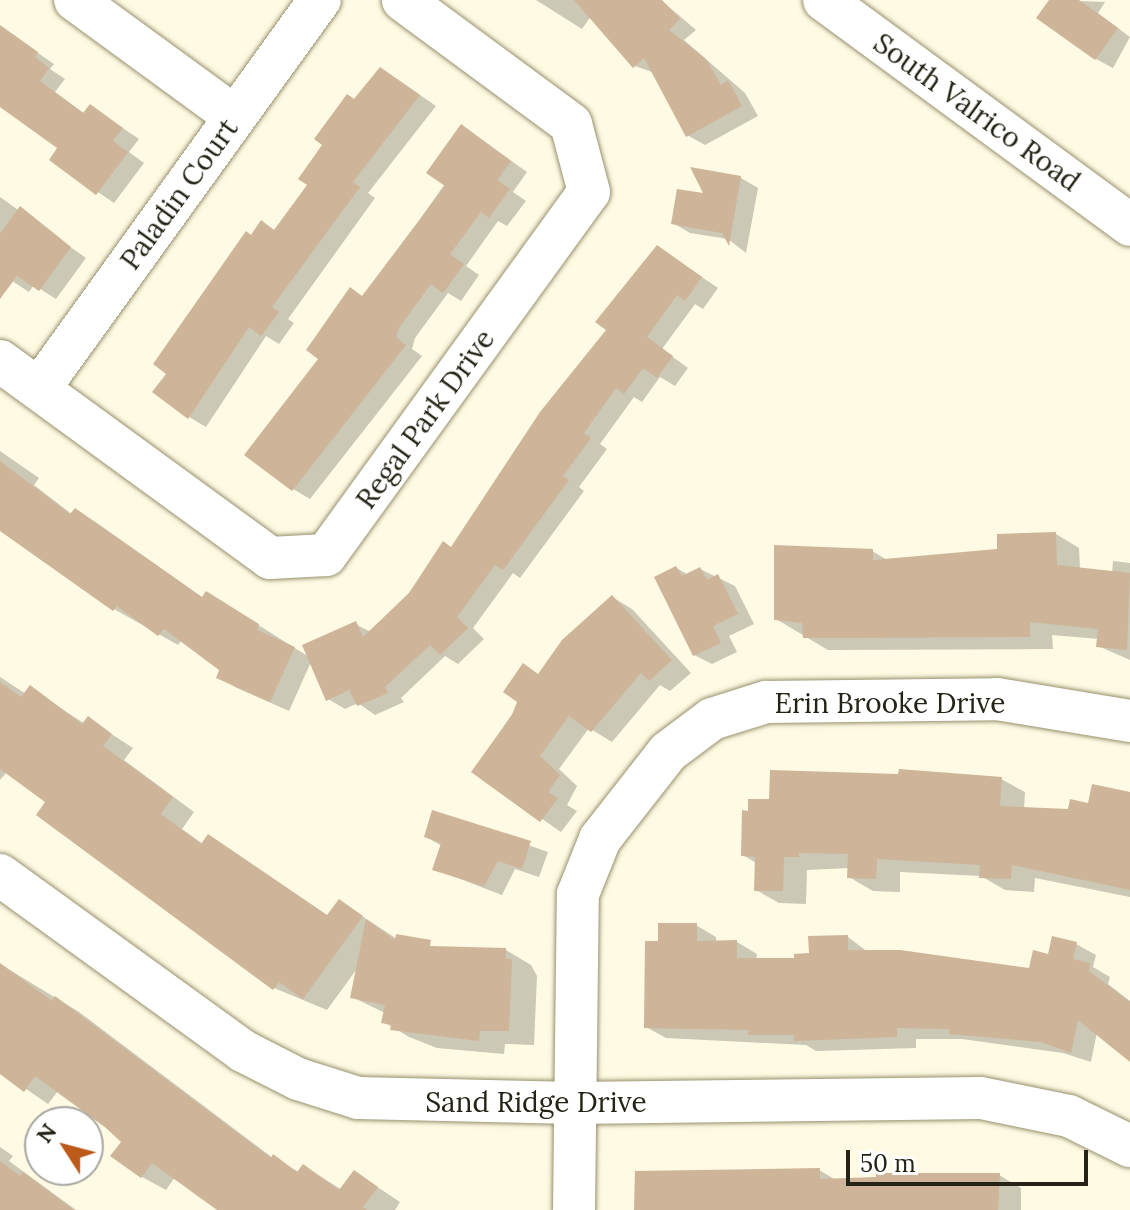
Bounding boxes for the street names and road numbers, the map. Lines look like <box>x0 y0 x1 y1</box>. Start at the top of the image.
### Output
street label: South Valrico Road <box>867 26 1087 198</box>
street label: Paladin Court <box>113 112 245 276</box>
street label: Regal Park Drive <box>349 323 501 515</box>
street label: Erin Brooke Drive <box>774 686 1006 720</box>
street label: Sand Ridge Drive <box>425 1085 647 1119</box>

